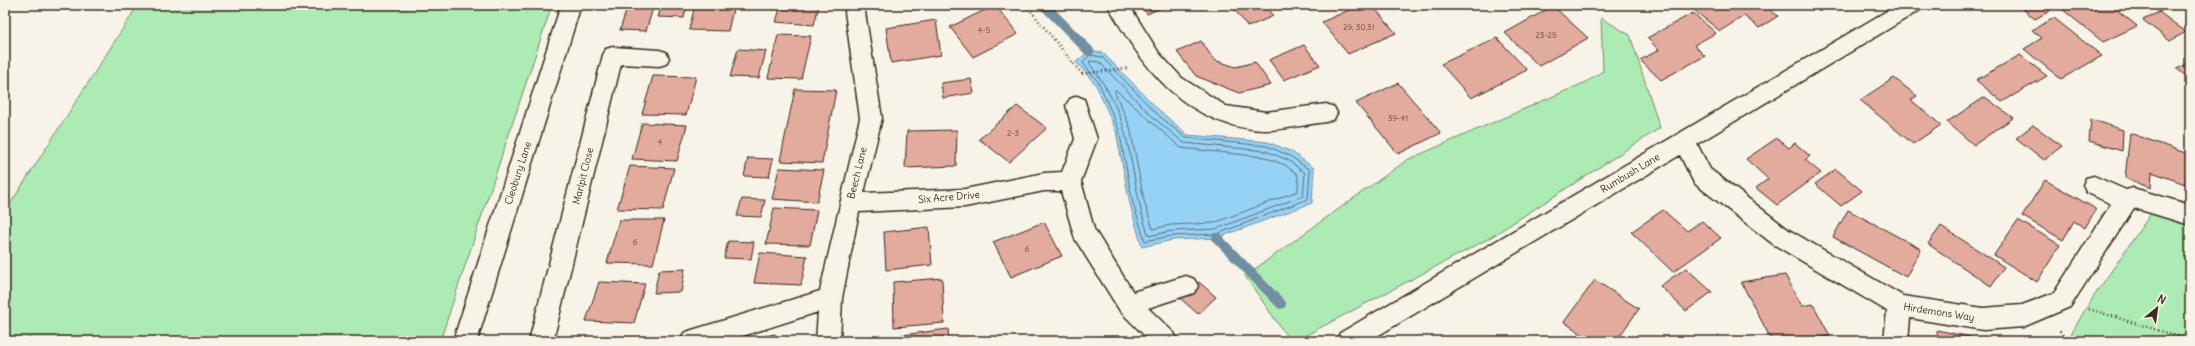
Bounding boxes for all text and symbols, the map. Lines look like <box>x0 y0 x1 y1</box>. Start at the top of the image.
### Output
house number: 29, 30,31 <box>1343 22 1375 32</box>
house number: 4-5 <box>978 25 991 35</box>
house number: 23-25 <box>1535 30 1557 40</box>
house number: 39-41 <box>1388 113 1408 123</box>
house number: 2-3 <box>1007 128 1019 138</box>
house number: 4 <box>658 137 663 147</box>
street label: Cleobury Lane <box>502 140 534 206</box>
street label: Marlpit Close <box>570 146 596 206</box>
street label: Beech Lane <box>844 146 870 200</box>
street label: Rumbush Lane <box>1598 150 1662 196</box>
street label: Six Acre Drive <box>918 188 980 206</box>
house number: 6 <box>633 237 638 247</box>
house number: 6 <box>1025 244 1030 254</box>
north arrow <box>2137 288 2177 328</box>
text: N <box>2155 291 2169 307</box>
street label: Hirdemons Way <box>1903 300 1975 324</box>

